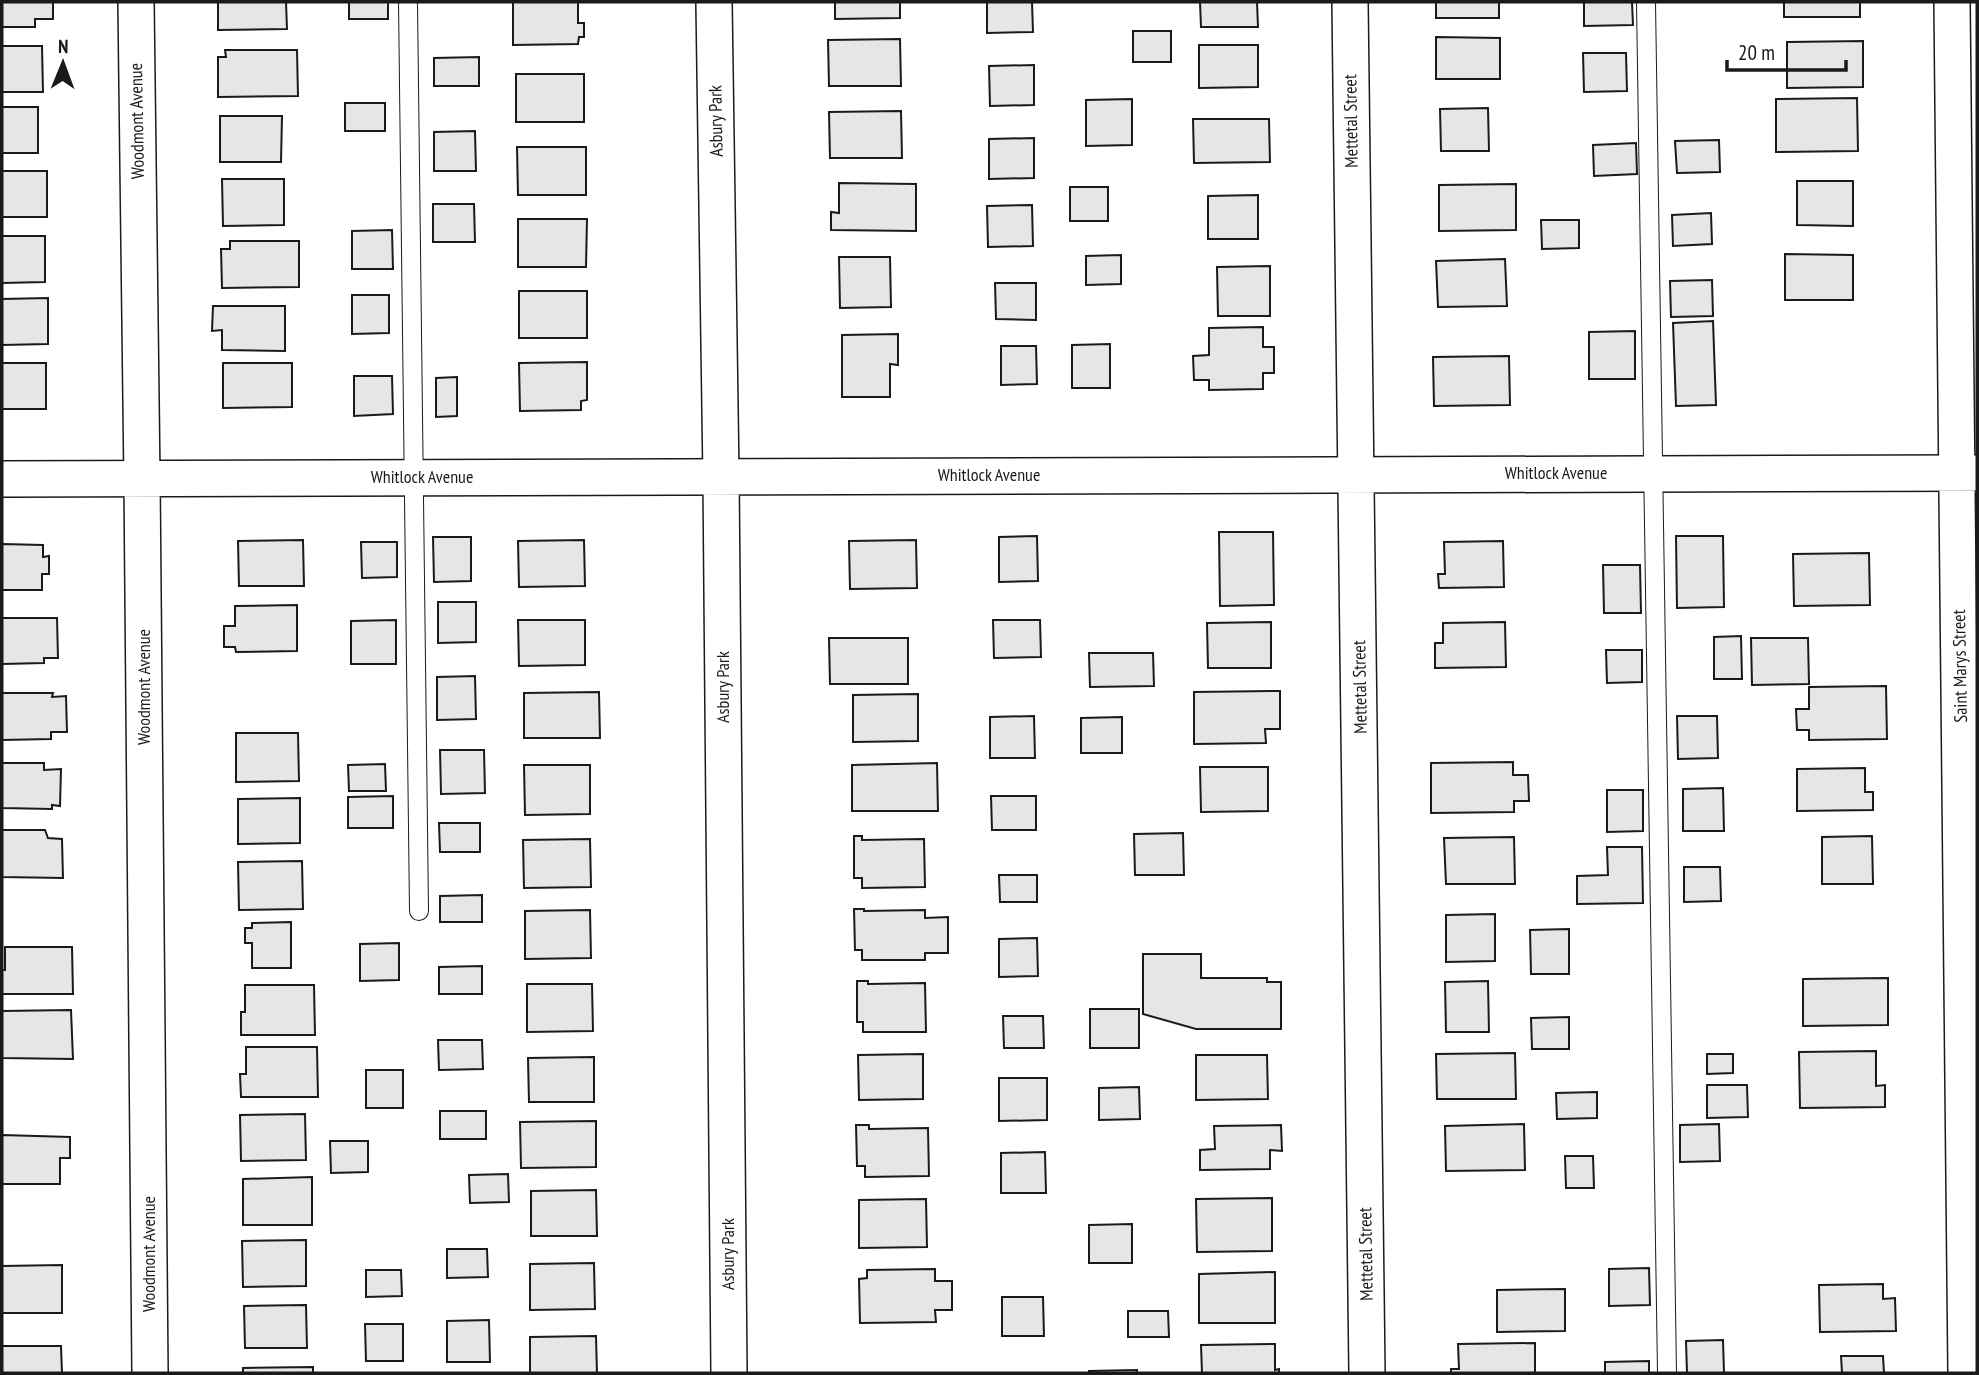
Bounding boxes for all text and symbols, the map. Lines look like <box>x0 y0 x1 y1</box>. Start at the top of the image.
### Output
north arrow <box>28 28 98 98</box>
scale bar <box>1727 28 1846 72</box>
text: N <box>58 34 69 58</box>
text: 20 m <box>1738 39 1775 66</box>
street label: Woodmont Avenue <box>124 63 149 179</box>
street label: Mettetal Street <box>1338 74 1363 168</box>
street label: Asbury Park <box>703 85 728 157</box>
street label: Whitlock Avenue <box>1505 461 1607 484</box>
street label: Whitlock Avenue <box>938 463 1040 486</box>
street label: Whitlock Avenue <box>371 465 473 488</box>
street label: Saint Marys Street <box>1947 609 1972 723</box>
street label: Woodmont Avenue <box>132 629 155 745</box>
street label: Mettetal Street <box>1347 640 1372 734</box>
street label: Asbury Park <box>711 651 734 723</box>
street label: Woodmont Avenue <box>137 1196 160 1312</box>
street label: Mettetal Street <box>1353 1207 1378 1301</box>
street label: Asbury Park <box>716 1218 739 1290</box>

